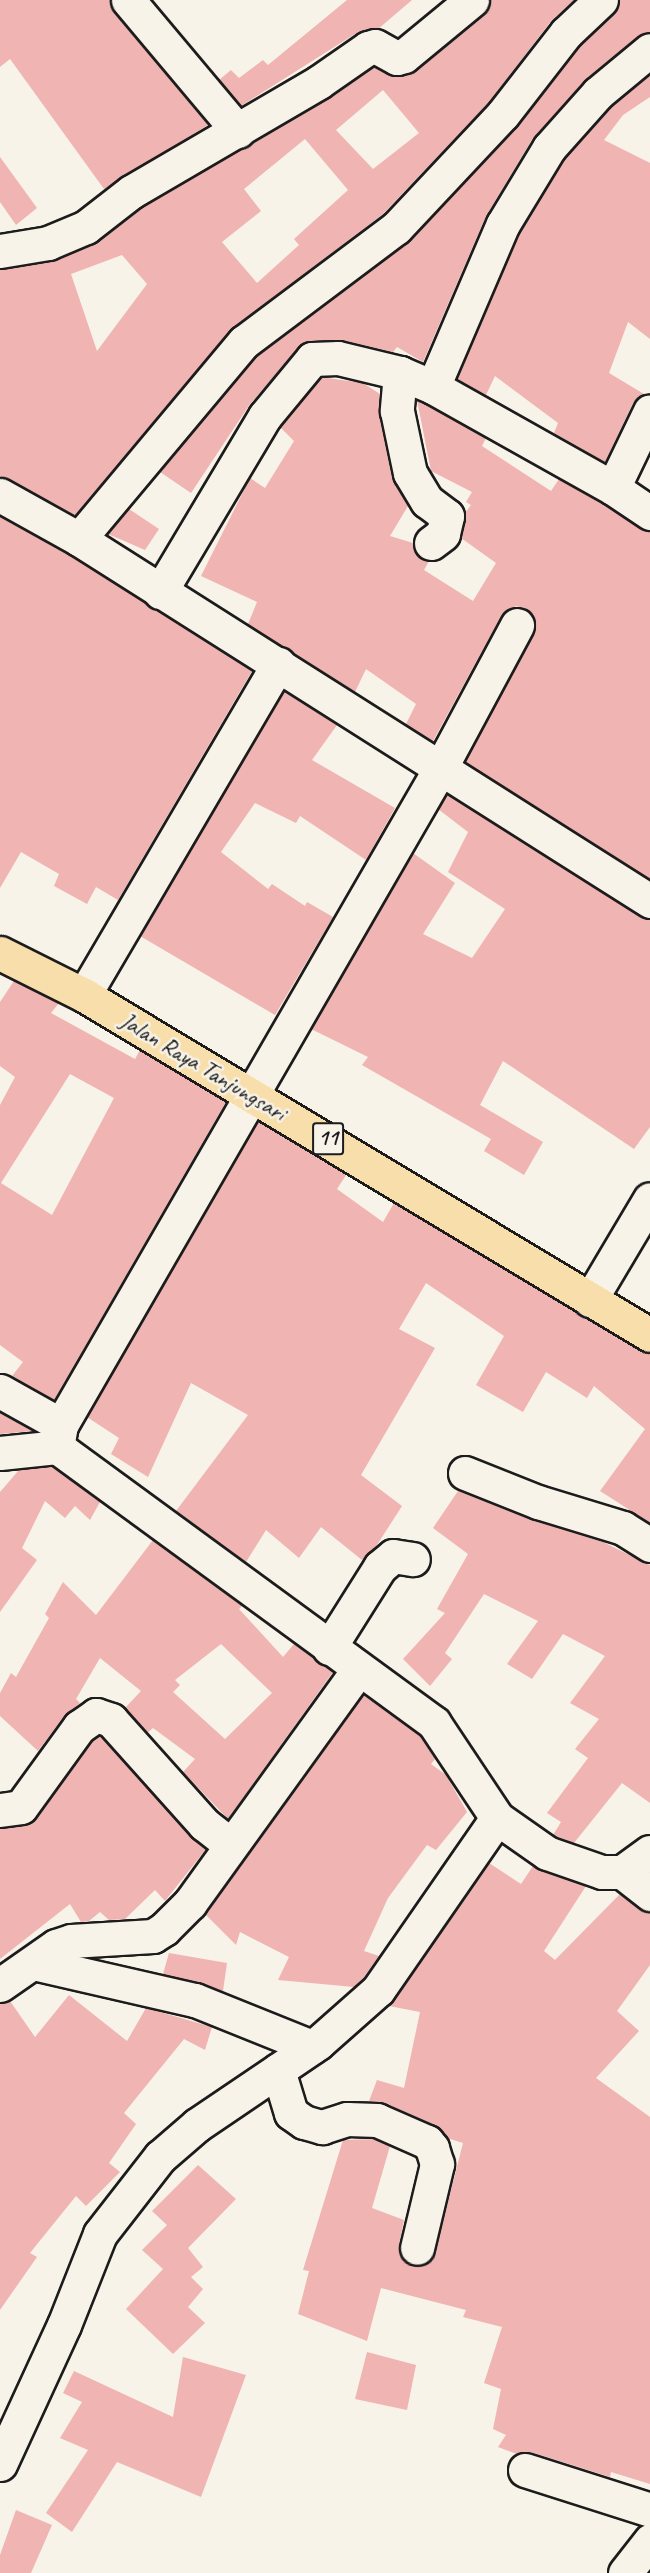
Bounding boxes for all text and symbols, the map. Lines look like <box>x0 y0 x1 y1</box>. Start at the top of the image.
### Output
street label: Jalan Raya Tanjungsari <box>115 1006 291 1128</box>
road number: 11 <box>312 1120 344 1158</box>

